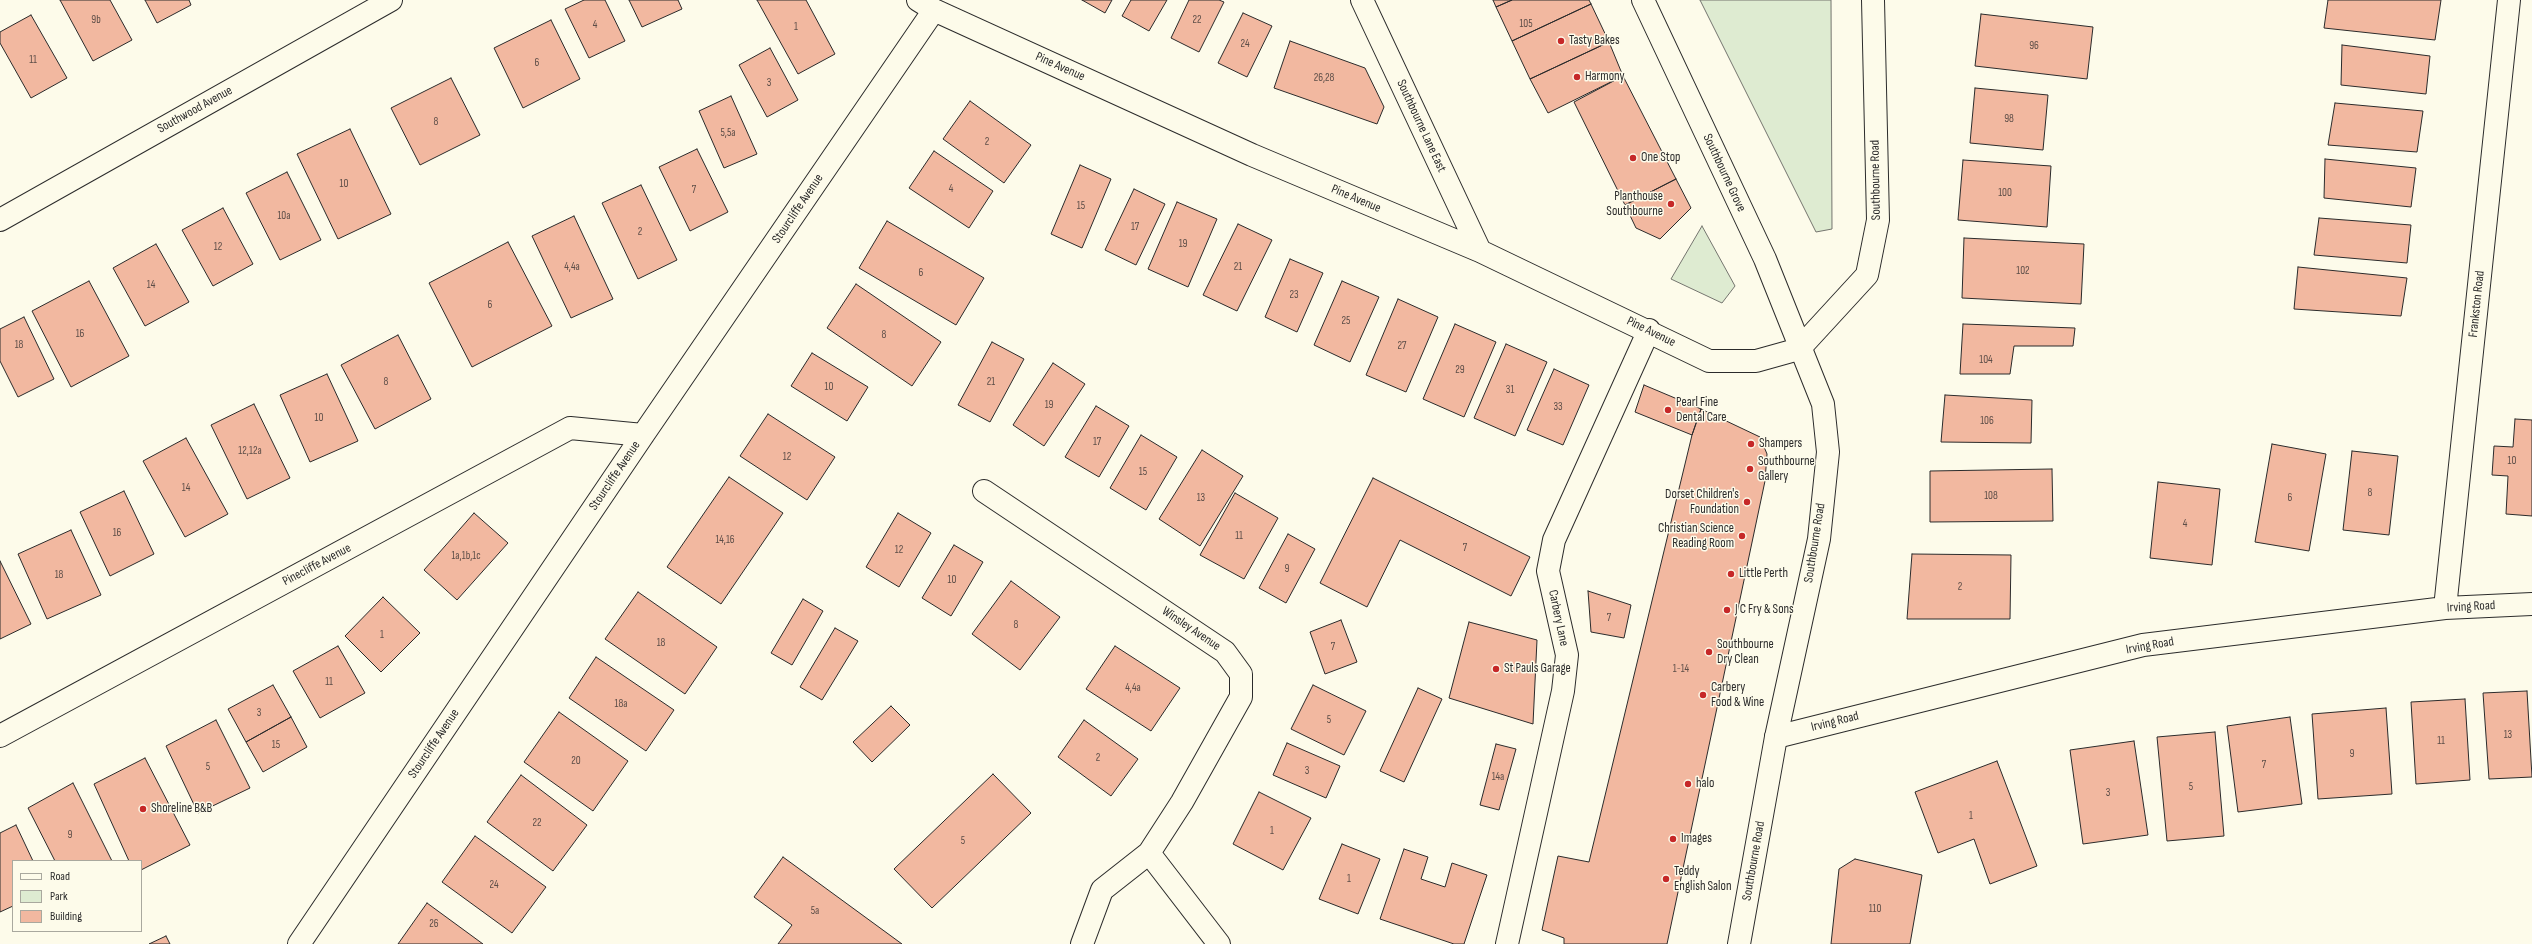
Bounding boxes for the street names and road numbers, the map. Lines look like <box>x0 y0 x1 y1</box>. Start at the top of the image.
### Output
street label: Pine Avenue <box>1033 49 1087 85</box>
street label: Southbourne Lane East <box>1393 77 1449 175</box>
street label: Southwood Avenue <box>155 83 235 137</box>
street label: Southbourne Grove <box>1699 132 1749 214</box>
street label: Southbourne Road <box>1867 140 1885 220</box>
street label: Stourcliffe Avenue <box>769 171 827 247</box>
street label: Pine Avenue <box>1329 182 1383 216</box>
street label: Frankston Road <box>2466 270 2488 338</box>
street label: Pine Avenue <box>1624 313 1678 351</box>
street label: Stourcliffe Avenue <box>586 438 644 514</box>
street label: Southbourne Road <box>1801 502 1829 584</box>
street label: Pinecliffe Avenue <box>280 540 354 590</box>
street label: Carbery Lane <box>1544 589 1572 647</box>
street label: Irving Road <box>2446 598 2496 616</box>
street label: Winsley Avenue <box>1159 604 1223 654</box>
street label: Irving Road <box>2125 634 2175 658</box>
street label: Stourcliffe Avenue <box>405 706 463 782</box>
street label: Irving Road <box>1810 709 1860 735</box>
street label: Southbourne Road <box>1739 820 1769 902</box>

